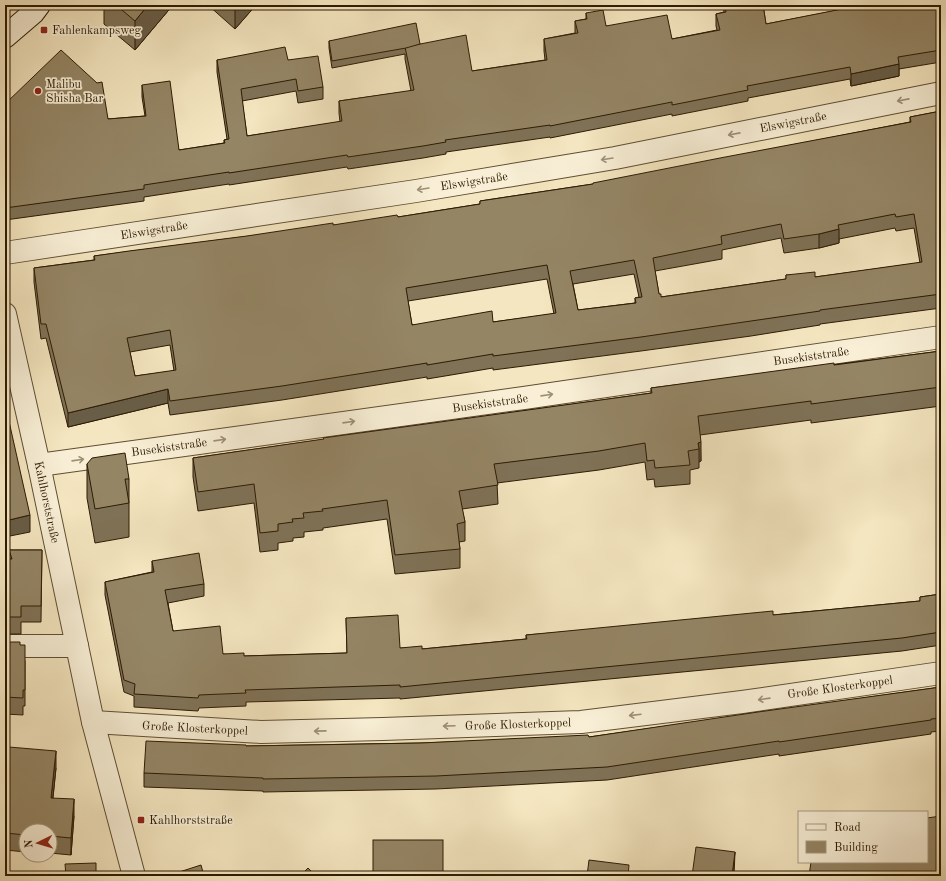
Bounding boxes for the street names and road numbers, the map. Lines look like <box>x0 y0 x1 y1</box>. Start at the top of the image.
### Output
street label: Elswigstraße <box>759 111 828 135</box>
street label: Elswigstraße <box>440 171 509 193</box>
street label: Elswigstraße <box>120 220 189 242</box>
street label: Busekiststraße <box>772 346 850 368</box>
street label: Busekiststraße <box>451 393 529 415</box>
street label: Busekiststraße <box>130 437 208 459</box>
street label: Kahlhorststraße <box>31 460 61 545</box>
street label: Große Klosterkoppel <box>787 675 894 701</box>
street label: Große Klosterkoppel <box>465 717 571 733</box>
street label: Große Klosterkoppel <box>142 720 248 738</box>

